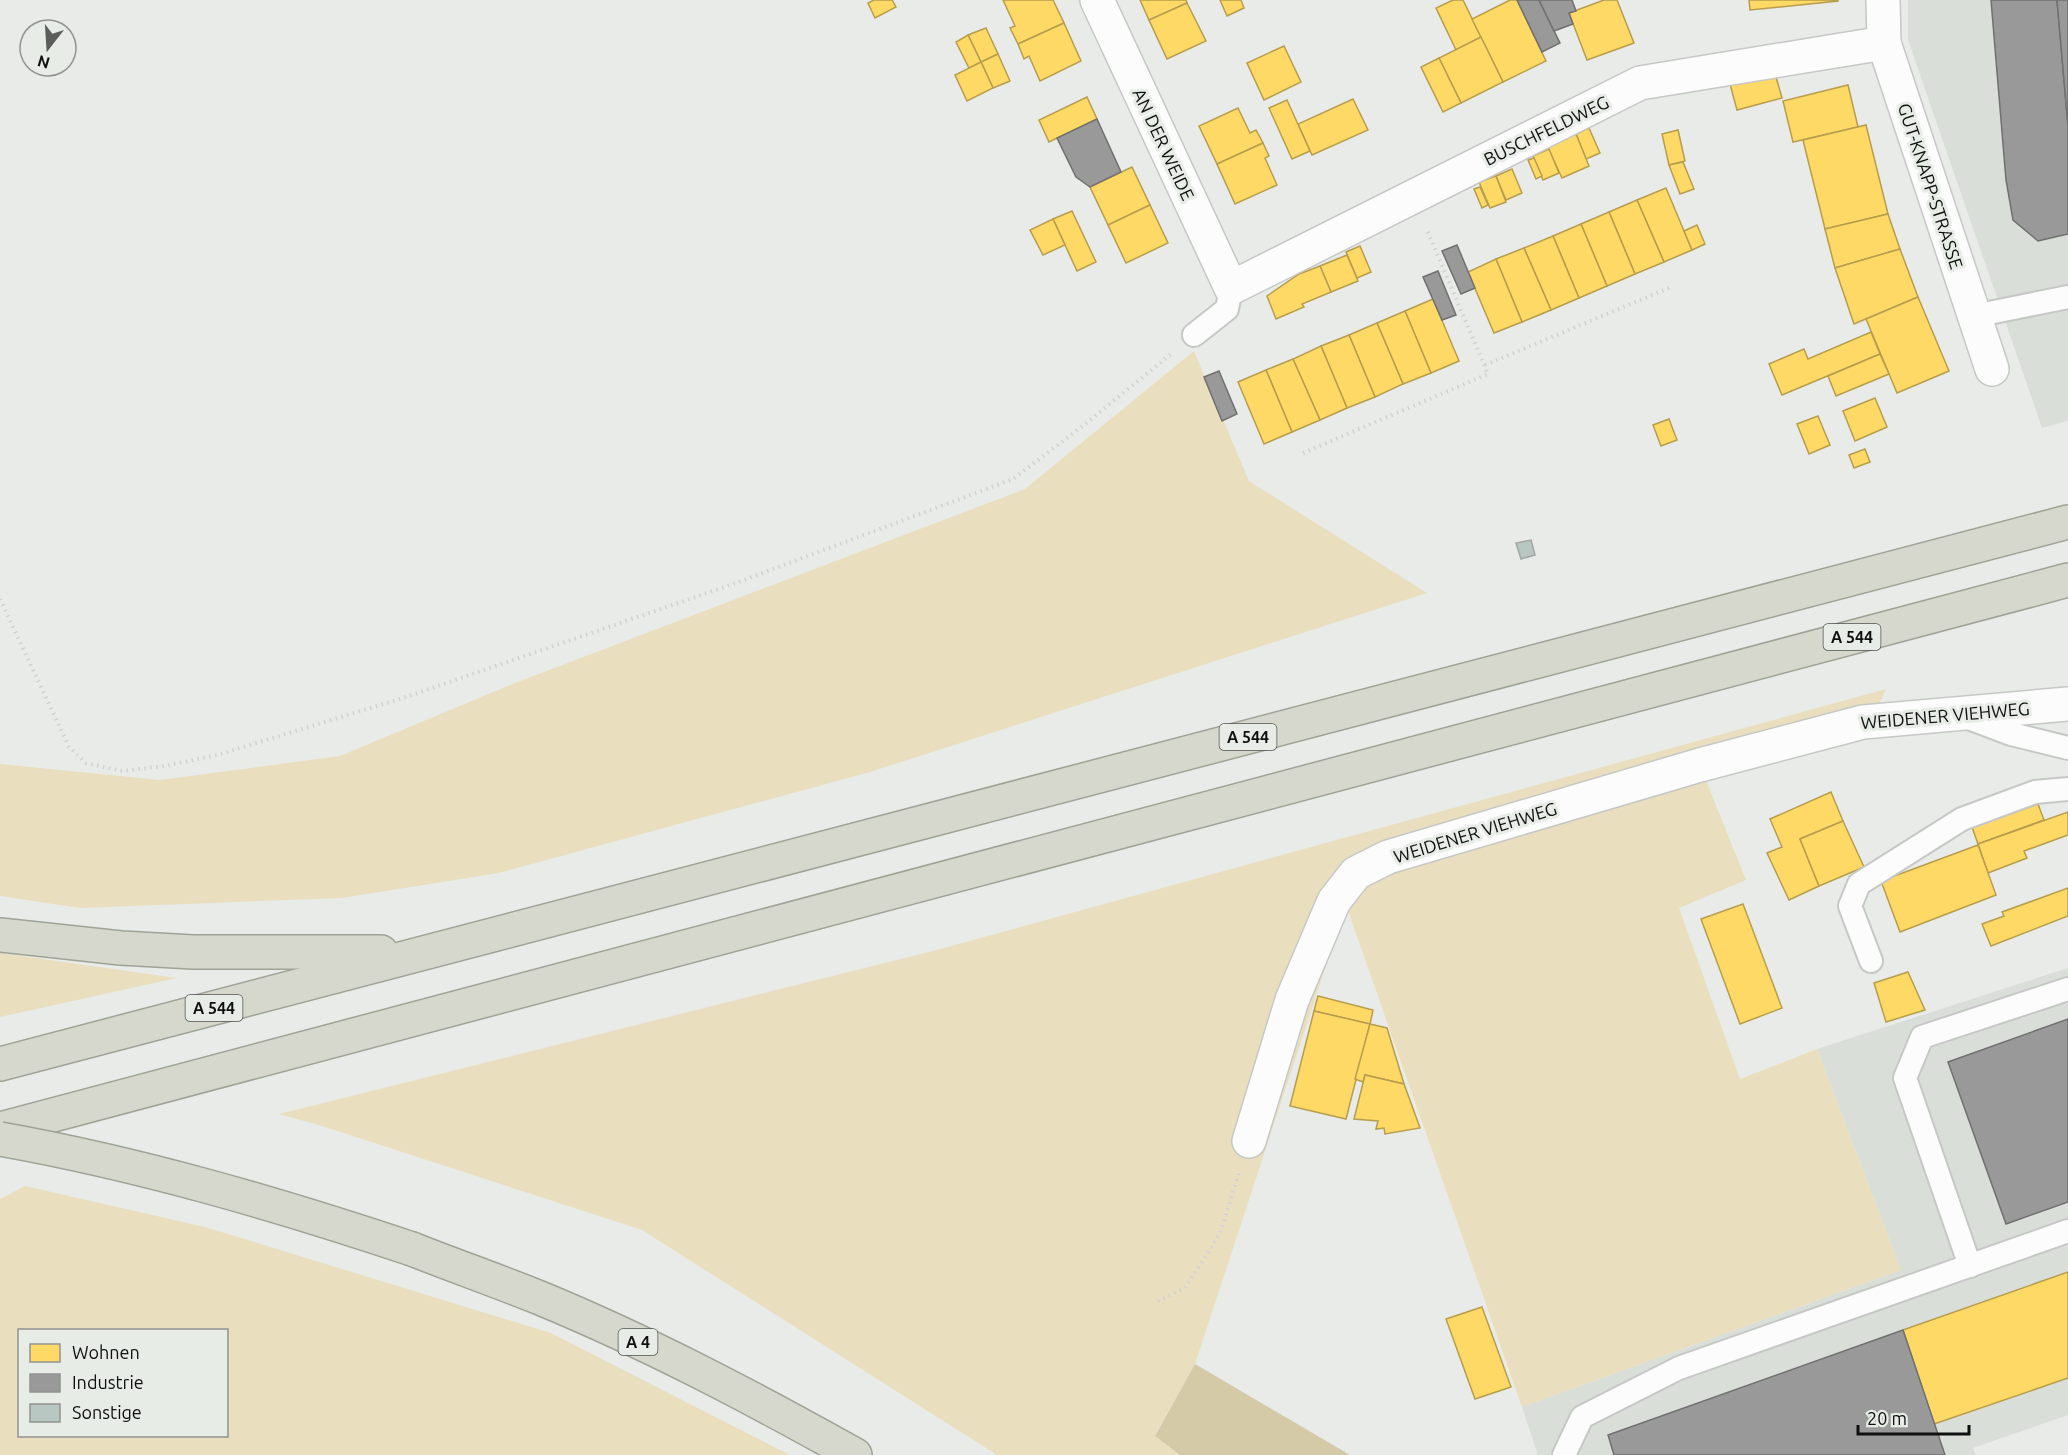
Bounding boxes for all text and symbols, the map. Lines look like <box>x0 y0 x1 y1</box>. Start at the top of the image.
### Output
north arrow <box>18 18 78 78</box>
text: N <box>35 52 52 73</box>
street label: AN DER WEIDE <box>1129 85 1199 203</box>
street label: BUSCHFELDWEG <box>1480 91 1612 169</box>
street label: GUT-KNAPP-STRASSE <box>1895 101 1967 271</box>
road number: A 544 <box>1824 624 1880 650</box>
street label: WEIDENER VIEHWEG <box>1860 698 2030 732</box>
road number: A 544 <box>1220 724 1276 750</box>
street label: WEIDENER VIEHWEG <box>1391 798 1559 866</box>
road number: A 544 <box>186 995 242 1021</box>
legend <box>18 1329 228 1437</box>
road number: A 4 <box>618 1329 658 1355</box>
text: Wohnen <box>72 1342 140 1362</box>
text: Industrie <box>72 1372 144 1392</box>
scale bar <box>1858 1398 1969 1436</box>
text: Sonstige <box>72 1402 142 1422</box>
text: 20 m <box>1867 1408 1907 1428</box>

